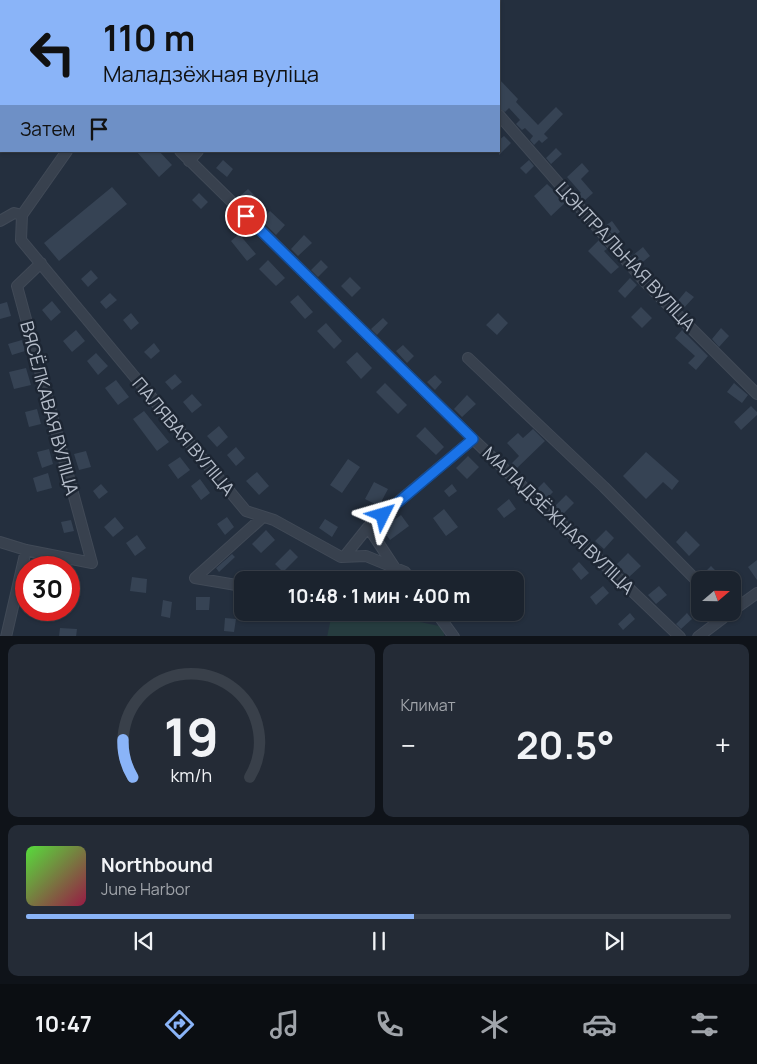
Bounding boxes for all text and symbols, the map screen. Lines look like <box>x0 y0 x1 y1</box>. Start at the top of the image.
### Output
text: 110 m <box>103 14 195 62</box>
icon: left <box>20 20 85 85</box>
text: Маладзёжная вуліца <box>103 59 319 89</box>
icon: arrive <box>85 115 113 143</box>
text: Затем <box>20 116 75 142</box>
street label: ЦЭНТРАЛЬНАЯ ВУЛІЦА <box>551 176 702 336</box>
pin <box>225 195 267 237</box>
icon: arrive <box>232 202 260 230</box>
street label: ВЯСЁЛКАВАЯ ВУЛІЦА <box>15 318 85 498</box>
street label: ПАЛЯВАЯ ВУЛІЦА <box>127 372 241 501</box>
street label: МАЛАДЗЁЖНАЯ ВУЛІЦА <box>478 441 641 599</box>
position arrow <box>356 488 408 540</box>
speed limit sign: 30 <box>15 556 80 621</box>
north arrow <box>691 571 741 621</box>
map controls <box>691 571 741 621</box>
text: 10:48 · 1 мин · 400 m <box>288 583 470 609</box>
text: Климат <box>401 694 456 716</box>
text: 19 <box>164 701 219 772</box>
text: 20.5° <box>516 718 615 770</box>
text: − <box>401 726 416 764</box>
text: + <box>715 726 731 764</box>
text: km/h <box>170 763 212 787</box>
text: Northbound <box>101 852 213 878</box>
text: June Harbor <box>101 878 190 900</box>
icon: previous <box>130 927 158 955</box>
icon: pause <box>365 927 393 955</box>
icon: next <box>600 927 628 955</box>
icon: directions <box>162 1007 197 1042</box>
icon: music <box>267 1007 302 1042</box>
icon: phone <box>372 1007 407 1042</box>
icon: climate <box>477 1007 512 1042</box>
icon: car <box>582 1007 617 1042</box>
icon: filters <box>687 1007 722 1042</box>
text: 10:47 <box>35 1009 92 1039</box>

